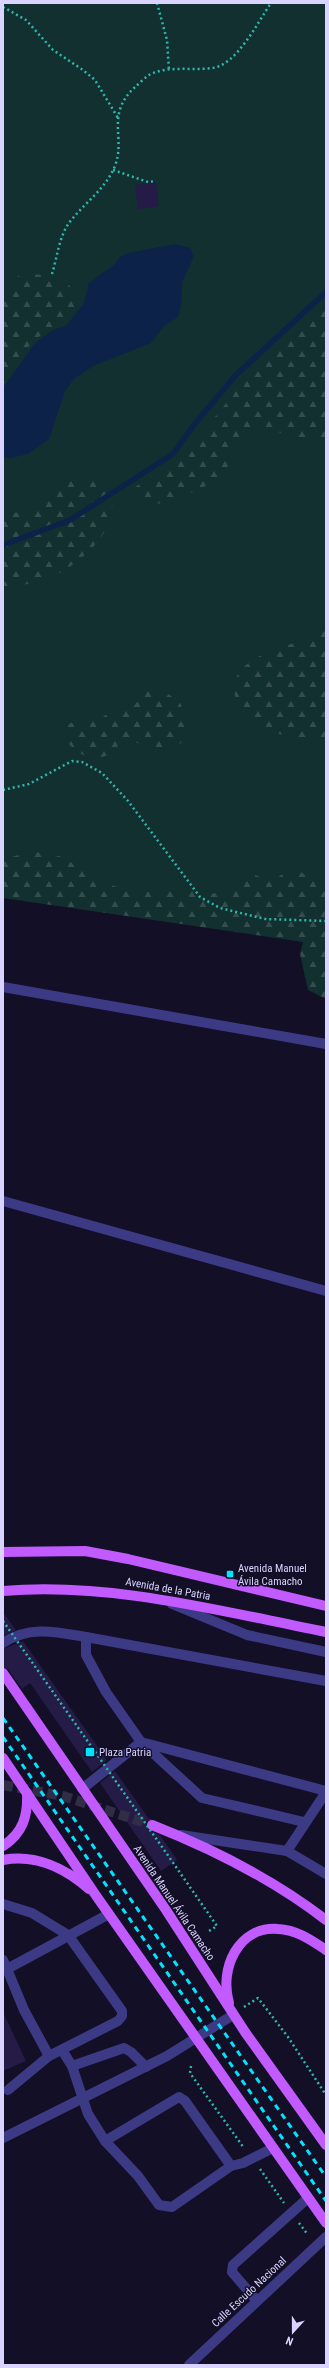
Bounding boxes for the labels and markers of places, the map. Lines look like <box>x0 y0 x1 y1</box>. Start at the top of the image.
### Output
place label: Avenida Manuel Ávila Camacho <box>238 1562 307 1588</box>
marker: Avenida Manuel Ávila Camacho <box>225 1569 235 1579</box>
marker: Plaza Patria <box>84 1746 96 1758</box>
place label: Plaza Patria <box>99 1746 151 1759</box>

